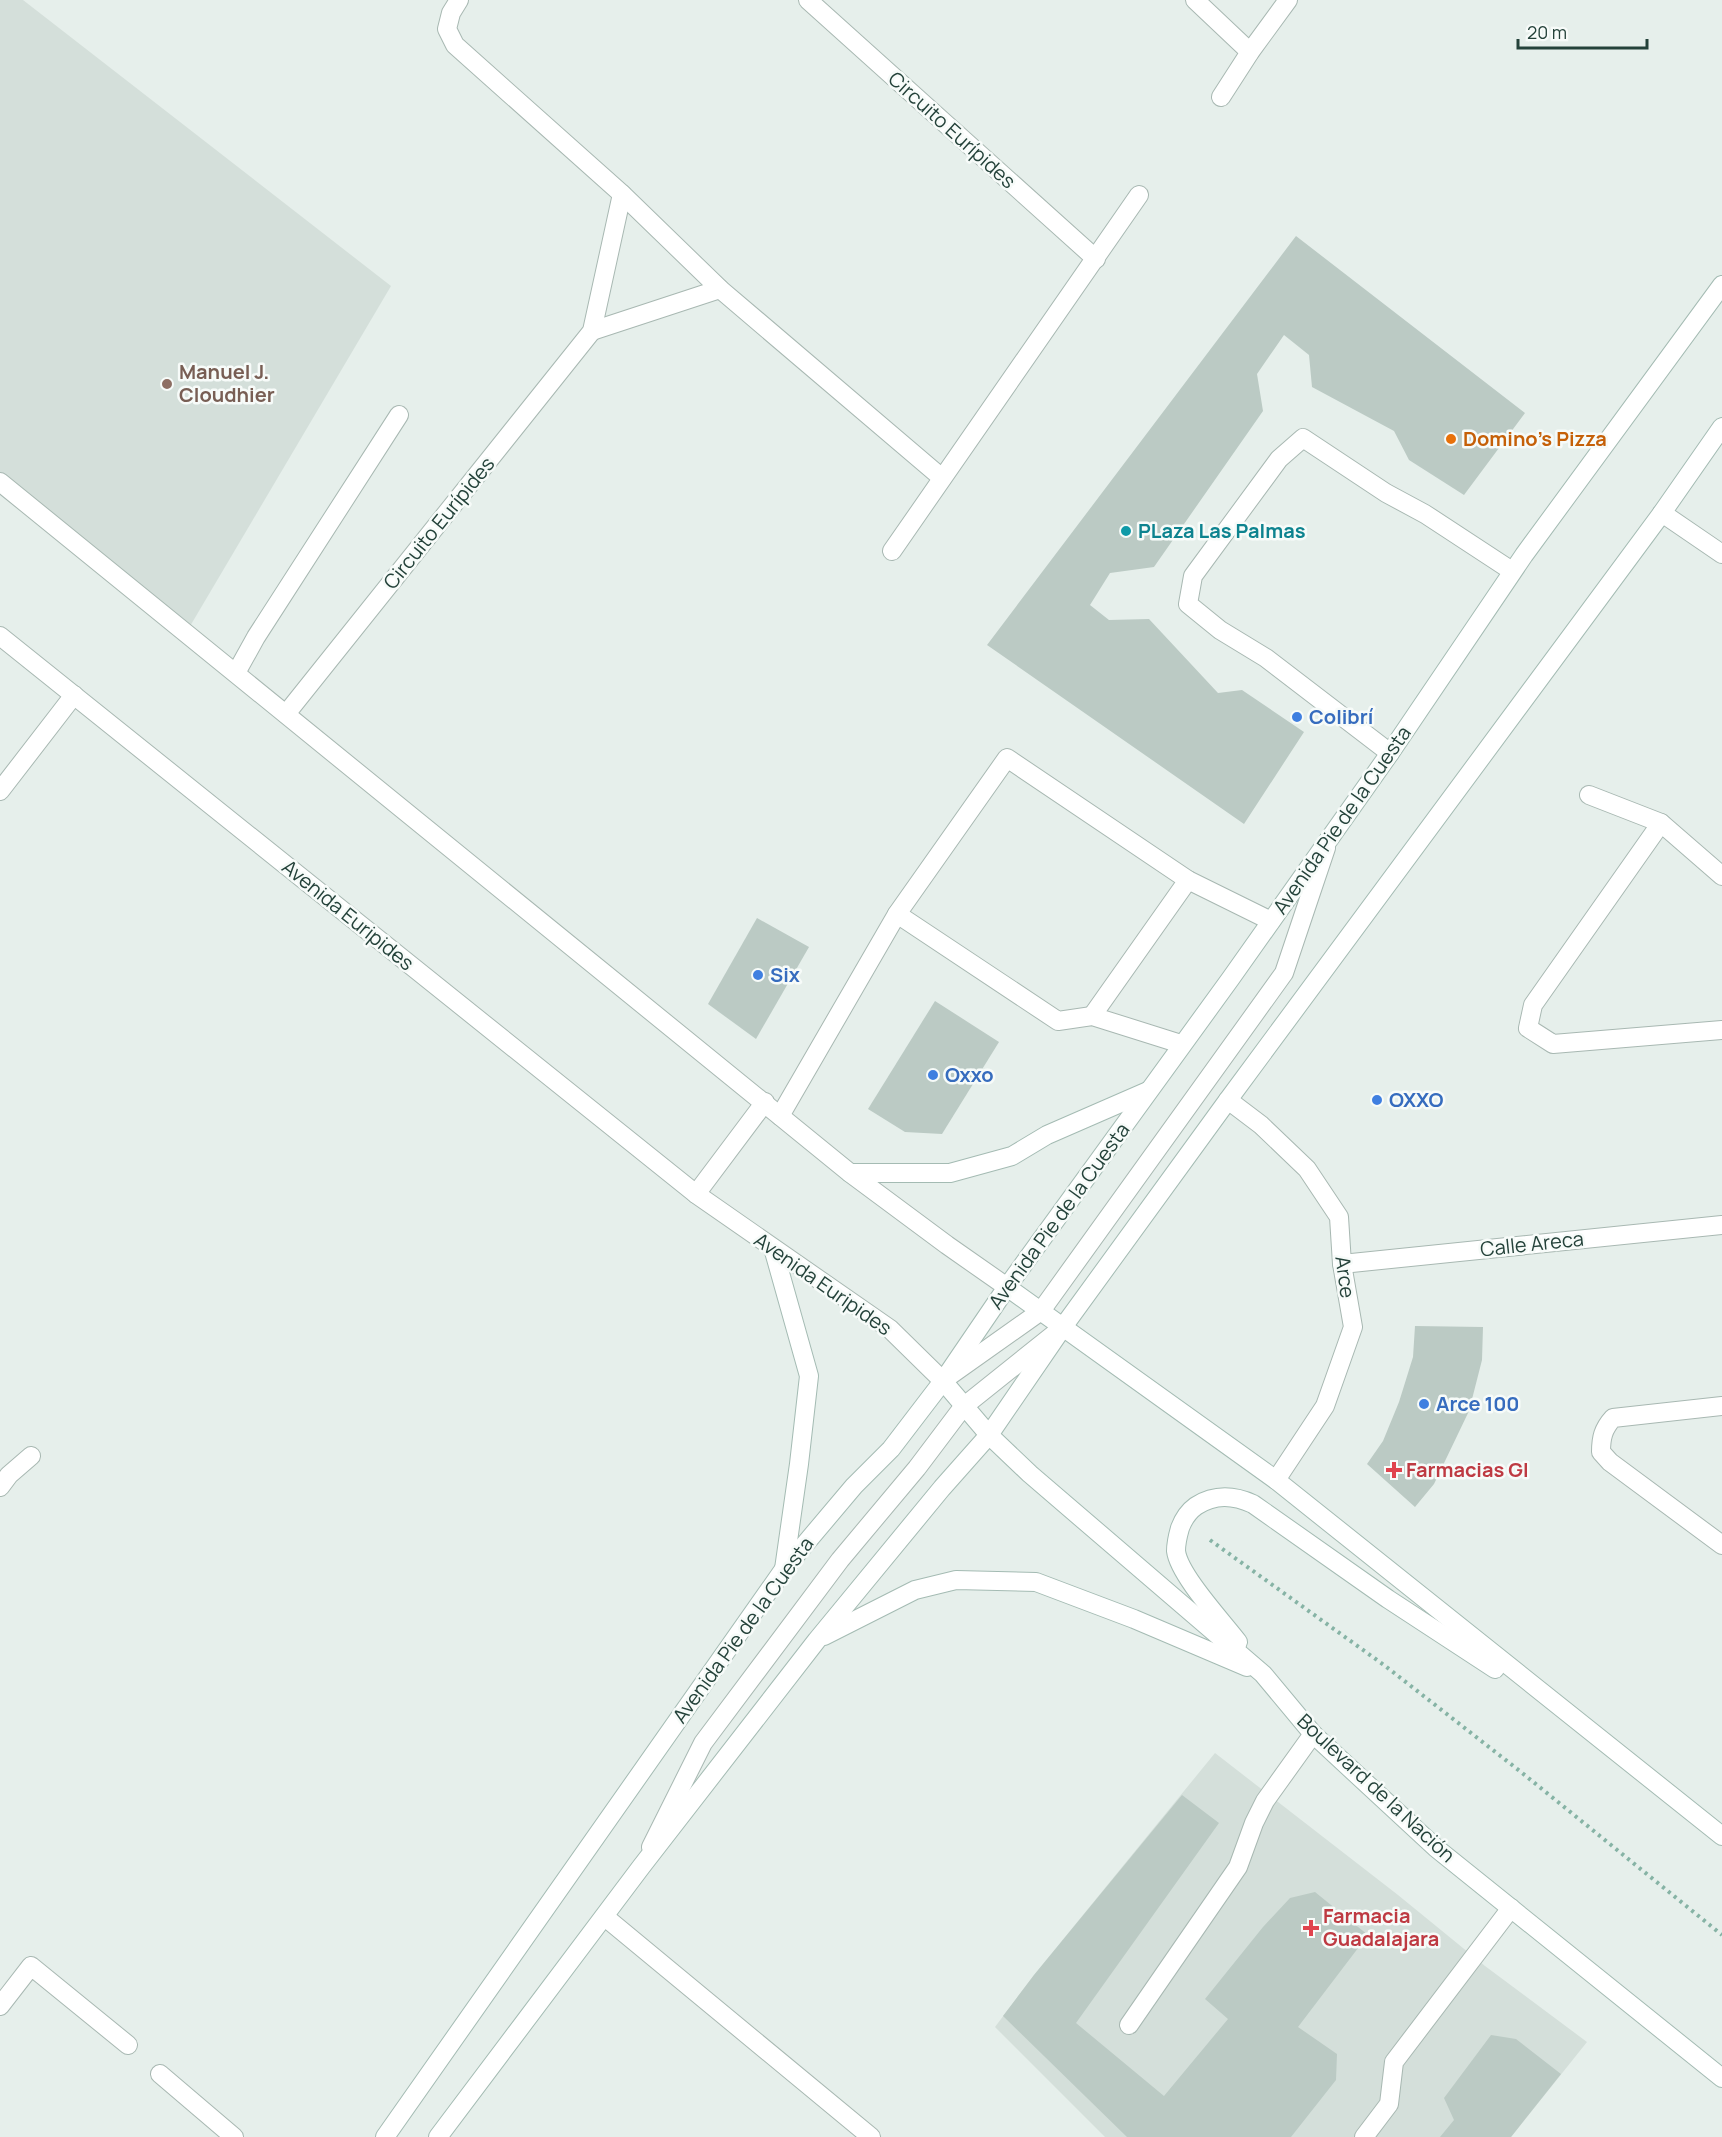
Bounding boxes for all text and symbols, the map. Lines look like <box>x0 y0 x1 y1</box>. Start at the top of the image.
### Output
scale bar <box>1518 12 1647 50</box>
text: 20 m <box>1527 20 1567 44</box>
street label: Circuito Eurípides <box>883 65 1022 194</box>
place label: Manuel J. Cloudhier <box>179 358 275 408</box>
marker: Manuel J. Cloudhier <box>160 377 174 391</box>
place label: Domino's Pizza <box>1463 425 1607 452</box>
marker: Domino's Pizza <box>1444 432 1458 446</box>
street label: Circuito Eurípides <box>377 451 500 594</box>
place label: PLaza Las Palmas <box>1138 517 1306 544</box>
marker: PLaza Las Palmas <box>1119 524 1133 538</box>
place label: Colibrí <box>1309 703 1374 730</box>
marker: Colibrí <box>1290 710 1304 724</box>
street label: Avenida Pie de la Cuesta <box>1266 720 1417 919</box>
street label: Avenida Euripides <box>277 853 420 976</box>
place label: Six <box>770 961 800 988</box>
marker: Six <box>751 968 765 982</box>
place label: Oxxo <box>945 1061 994 1088</box>
marker: Oxxo <box>926 1068 940 1082</box>
place label: OXXO <box>1389 1086 1444 1113</box>
marker: OXXO <box>1370 1093 1384 1107</box>
street label: Avenida Pie de la Cuesta <box>982 1117 1135 1314</box>
street label: Calle Areca <box>1479 1225 1585 1262</box>
street label: Avenida Euripides <box>749 1226 897 1341</box>
street label: Arce <box>1329 1254 1362 1300</box>
place label: Arce 100 <box>1436 1390 1520 1417</box>
marker: Arce 100 <box>1417 1397 1431 1411</box>
place label: Farmacias GI <box>1406 1456 1529 1483</box>
marker: Farmacias GI <box>1387 1463 1401 1477</box>
street label: Avenida Pie de la Cuesta <box>666 1531 819 1728</box>
street label: Boulevard de la Nación <box>1292 1707 1461 1868</box>
place label: Farmacia Guadalajara <box>1323 1902 1439 1952</box>
marker: Farmacia Guadalajara <box>1304 1921 1318 1935</box>

